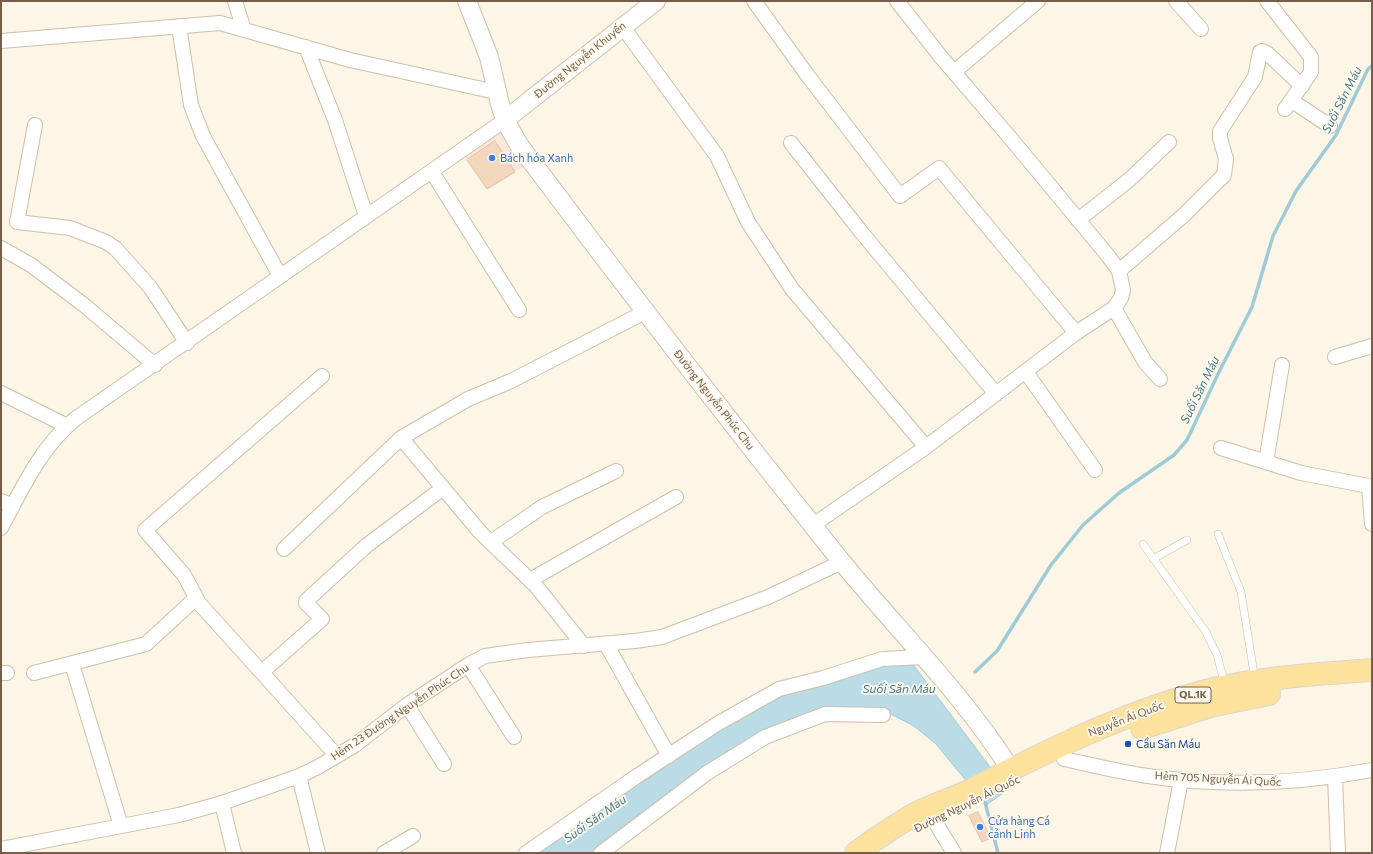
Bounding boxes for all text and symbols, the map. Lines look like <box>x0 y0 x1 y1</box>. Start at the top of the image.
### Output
street label: Đường Nguyễn Khuyến <box>532 19 628 101</box>
water label: Suối Săn Máu <box>1319 64 1365 136</box>
place label: Bách hóa Xanh <box>500 151 573 165</box>
marker: Bách hóa Xanh <box>487 153 497 163</box>
street label: Đường Nguyễn Phúc Chu <box>671 347 757 453</box>
water label: Suối Săn Máu <box>1178 354 1222 426</box>
street label: Hẻm 23 Đường Nguyễn Phúc Chu <box>328 661 472 763</box>
water label: Suối Săn Máu <box>862 682 936 696</box>
road number: QL.1K <box>1175 687 1211 703</box>
street label: Nguyễn Ái Quốc <box>1086 699 1166 739</box>
place label: Cầu Săn Máu <box>1136 737 1200 751</box>
marker: Cầu Săn Máu <box>1123 739 1133 749</box>
street label: Hẻm 705 Nguyễn Ái Quốc <box>1154 769 1282 789</box>
street label: Đường Nguyễn Ái Quốc <box>912 773 1022 835</box>
water label: Suối Săn Máu <box>561 792 629 846</box>
place label: Cửa hàng Cá cảnh Linh <box>988 814 1050 840</box>
marker: Cửa hàng Cá cảnh Linh <box>975 822 985 832</box>

